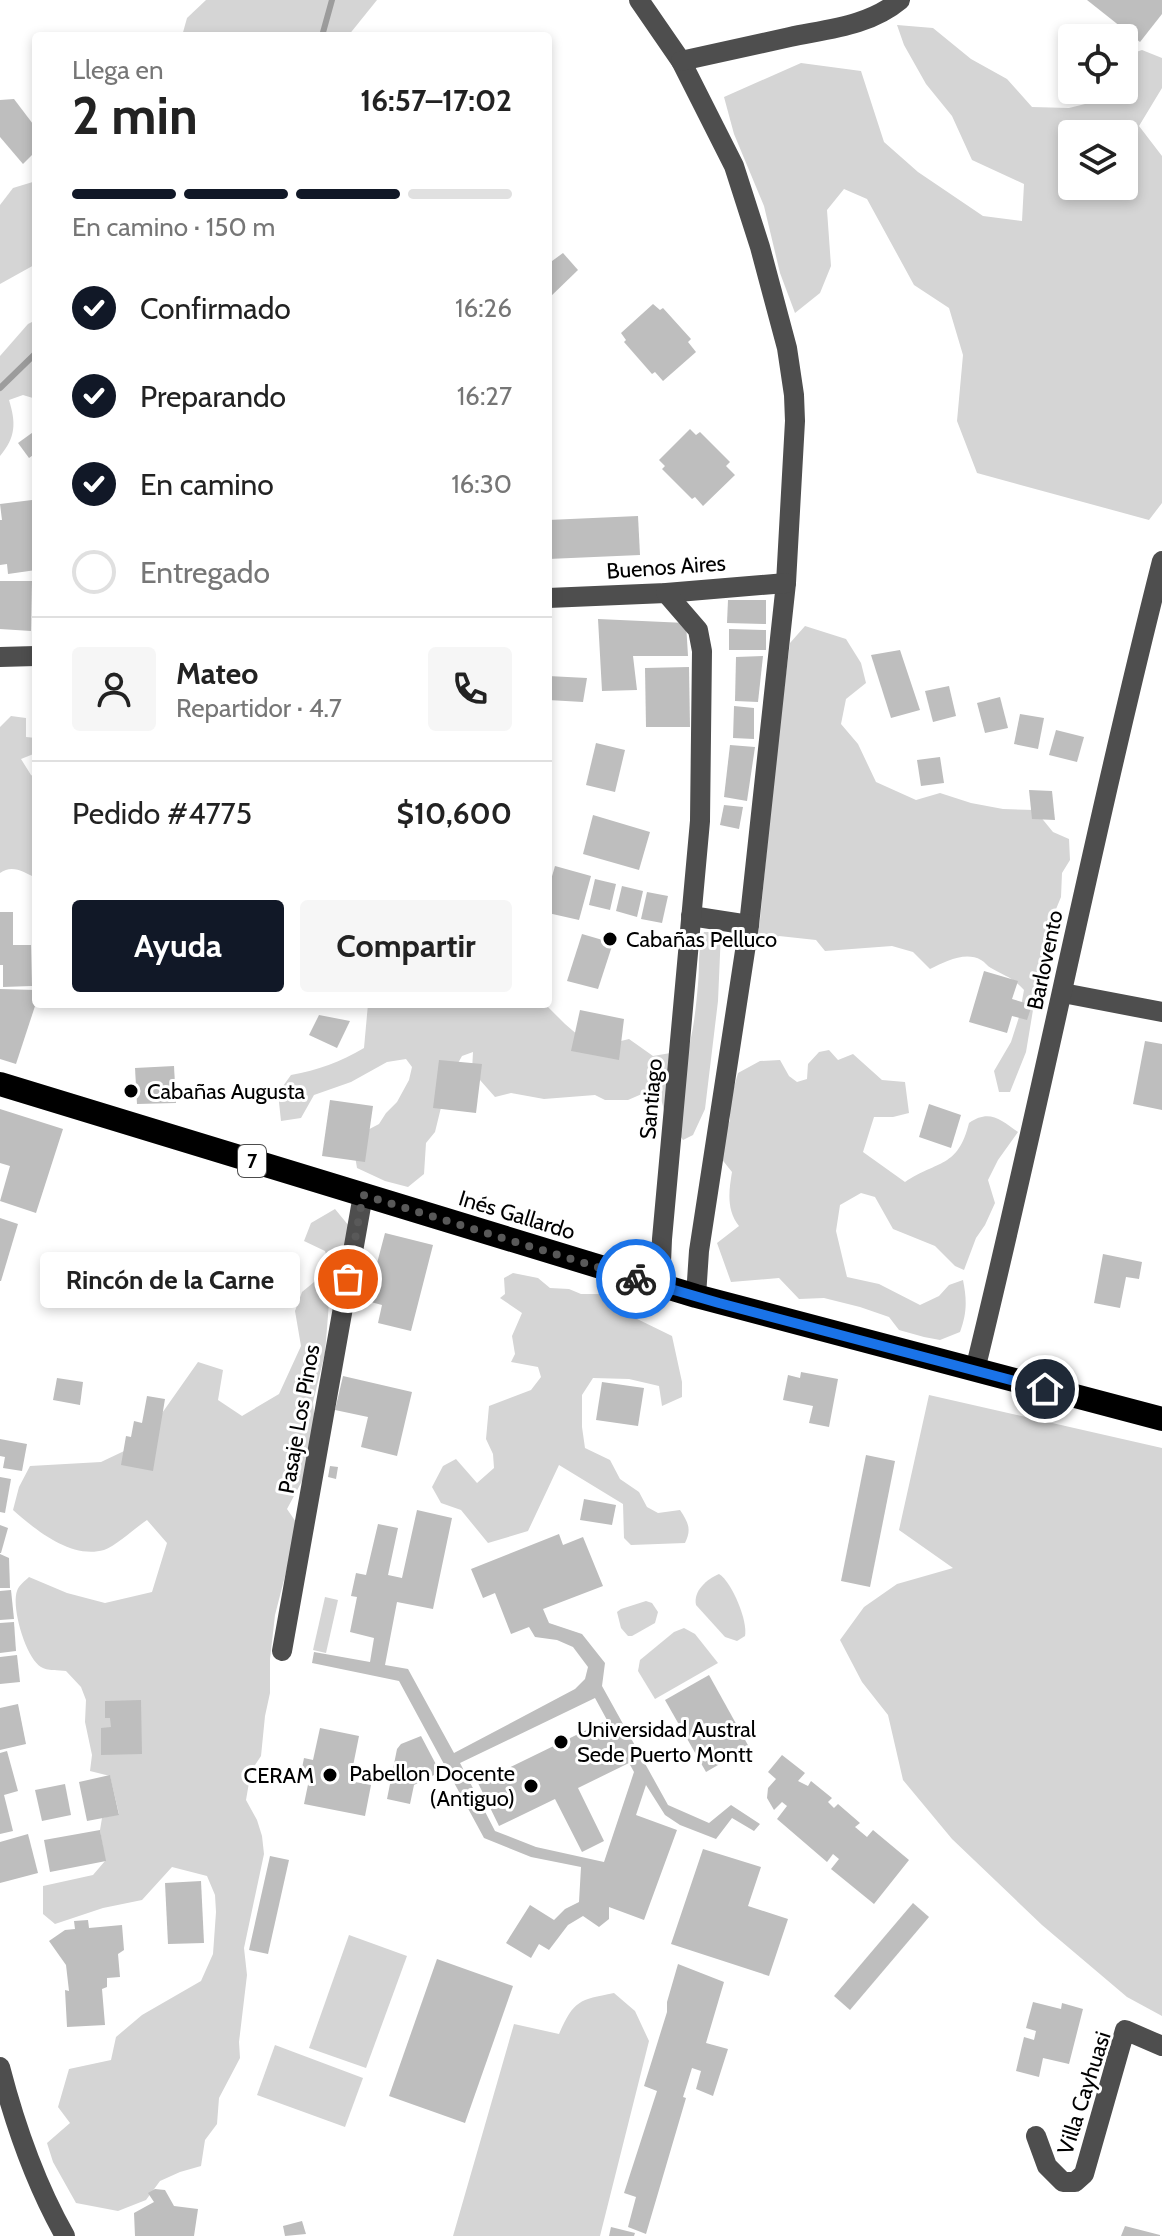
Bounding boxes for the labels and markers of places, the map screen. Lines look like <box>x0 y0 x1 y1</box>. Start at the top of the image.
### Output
place label: Cabañas Pelluco <box>626 926 777 953</box>
marker: Cabañas Pelluco <box>601 930 619 948</box>
place label: Cabañas Augusta <box>147 1078 306 1105</box>
marker: Cabañas Augusta <box>122 1082 140 1100</box>
pin <box>314 1245 382 1313</box>
callout: Rincón de la Carne <box>40 1251 300 1307</box>
pin <box>1011 1355 1079 1423</box>
place label: Universidad Austral Sede Puerto Montt <box>577 1716 757 1768</box>
marker: Universidad Austral Sede Puerto Montt <box>552 1733 570 1751</box>
place label: Pabellon Docente (Antiguo) <box>349 1760 515 1812</box>
place label: CERAM <box>244 1762 314 1789</box>
marker: CERAM <box>321 1766 339 1784</box>
marker: Pabellon Docente (Antiguo) <box>522 1777 540 1795</box>

